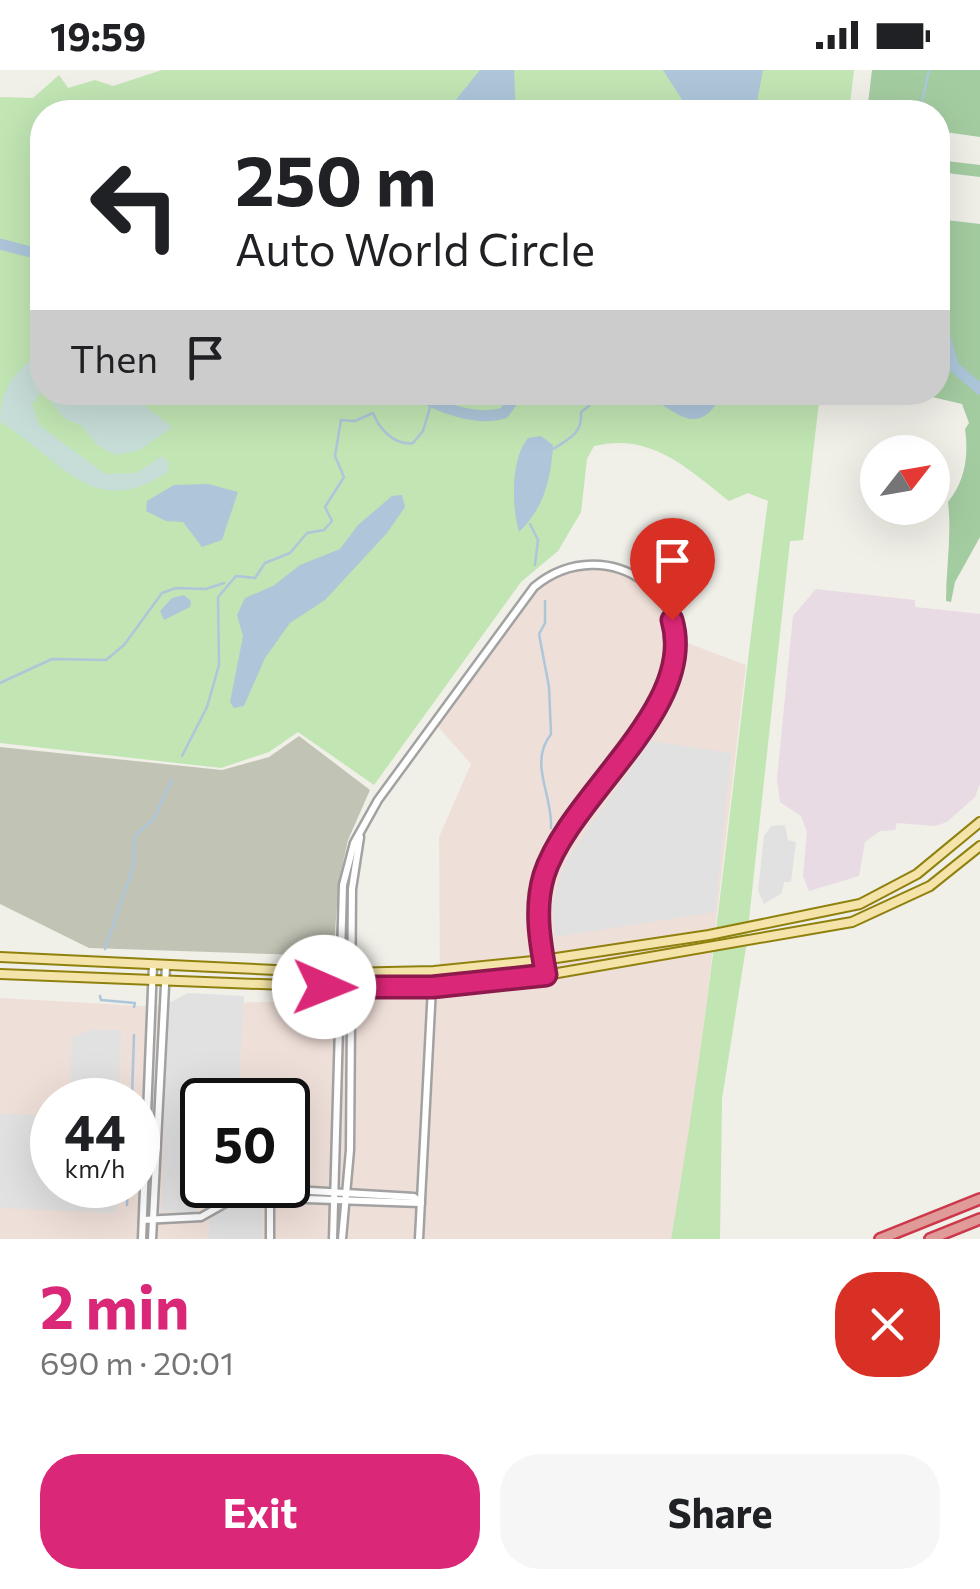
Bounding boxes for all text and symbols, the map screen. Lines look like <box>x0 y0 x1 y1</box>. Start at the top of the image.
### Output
text: 19:59 <box>50 12 146 59</box>
text: 250 m <box>235 135 437 220</box>
icon: left <box>70 140 200 270</box>
text: Auto World Circle <box>235 220 595 275</box>
icon: arrive <box>178 330 233 385</box>
text: Then <box>70 334 158 381</box>
north arrow <box>860 435 950 525</box>
map controls <box>860 435 950 525</box>
pin <box>630 518 715 621</box>
icon: arrive <box>645 533 700 588</box>
position arrow <box>272 935 376 1039</box>
speed limit sign: 50 <box>180 1078 310 1208</box>
text: 44 <box>64 1100 126 1161</box>
text: km/h <box>65 1153 125 1183</box>
text: 2 min <box>40 1268 189 1341</box>
button: close <box>835 1272 940 1377</box>
text: 690 m · 20:01 <box>40 1342 234 1382</box>
button: Exit <box>40 1454 480 1569</box>
button: Share <box>500 1454 940 1569</box>

